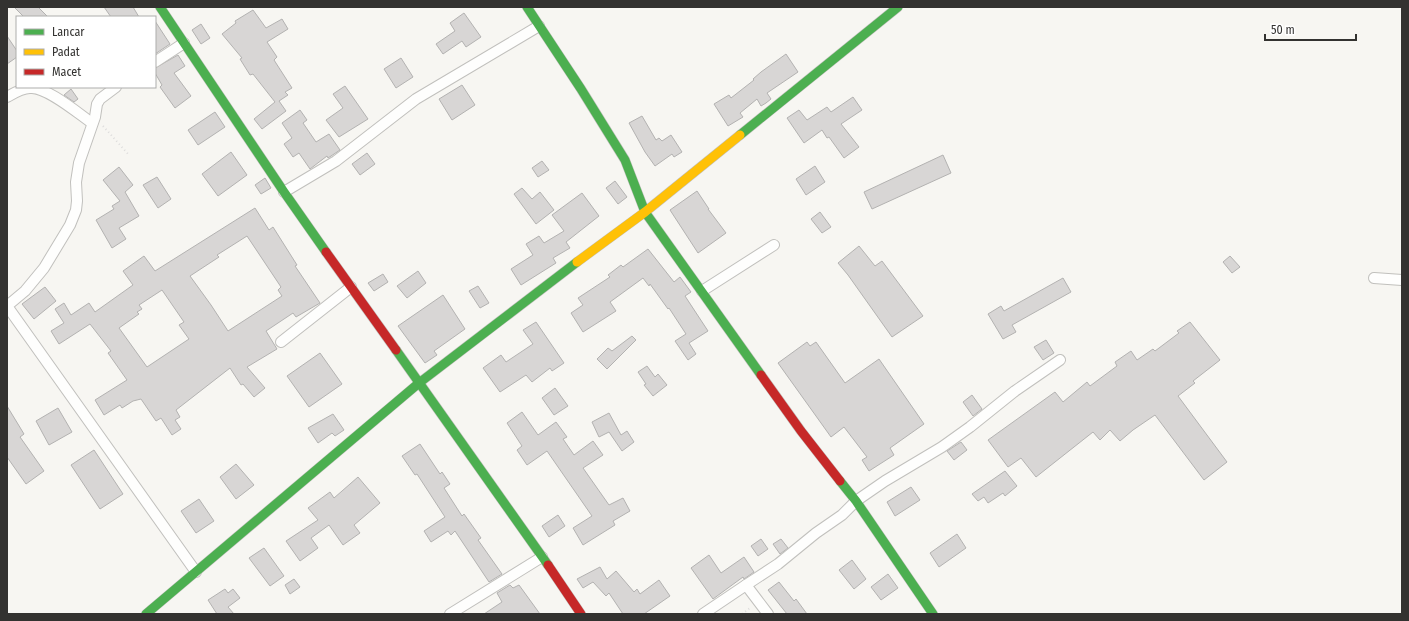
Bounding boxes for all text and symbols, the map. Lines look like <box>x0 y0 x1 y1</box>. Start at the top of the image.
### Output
legend <box>16 16 156 88</box>
scale bar <box>1265 16 1356 42</box>
text: 50 m <box>1271 23 1295 37</box>
text: Lancar <box>52 25 85 39</box>
text: Padat <box>52 45 80 59</box>
text: Macet <box>52 65 81 79</box>

